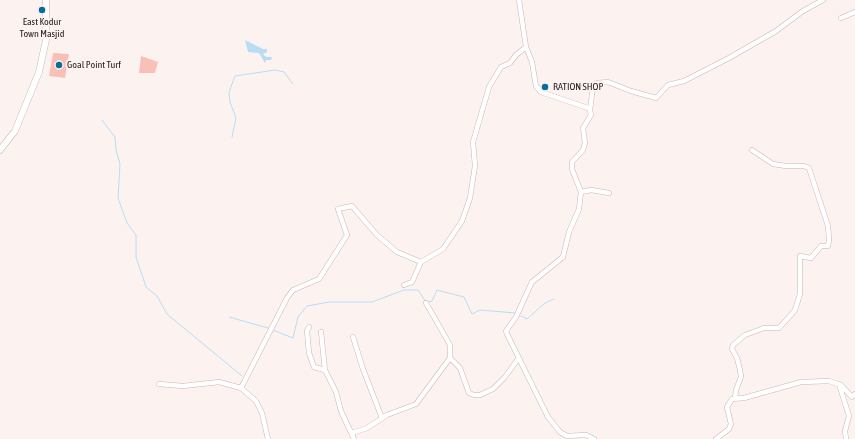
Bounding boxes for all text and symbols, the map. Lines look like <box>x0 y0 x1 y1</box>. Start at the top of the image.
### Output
marker: East Kodur Town Masjid <box>37 5 47 15</box>
place label: East Kodur Town Masjid <box>20 16 64 40</box>
place label: Goal Point Turf <box>67 59 121 71</box>
marker: Goal Point Turf <box>54 60 64 70</box>
place label: RATION SHOP <box>553 81 603 93</box>
marker: RATION SHOP <box>540 82 550 92</box>

